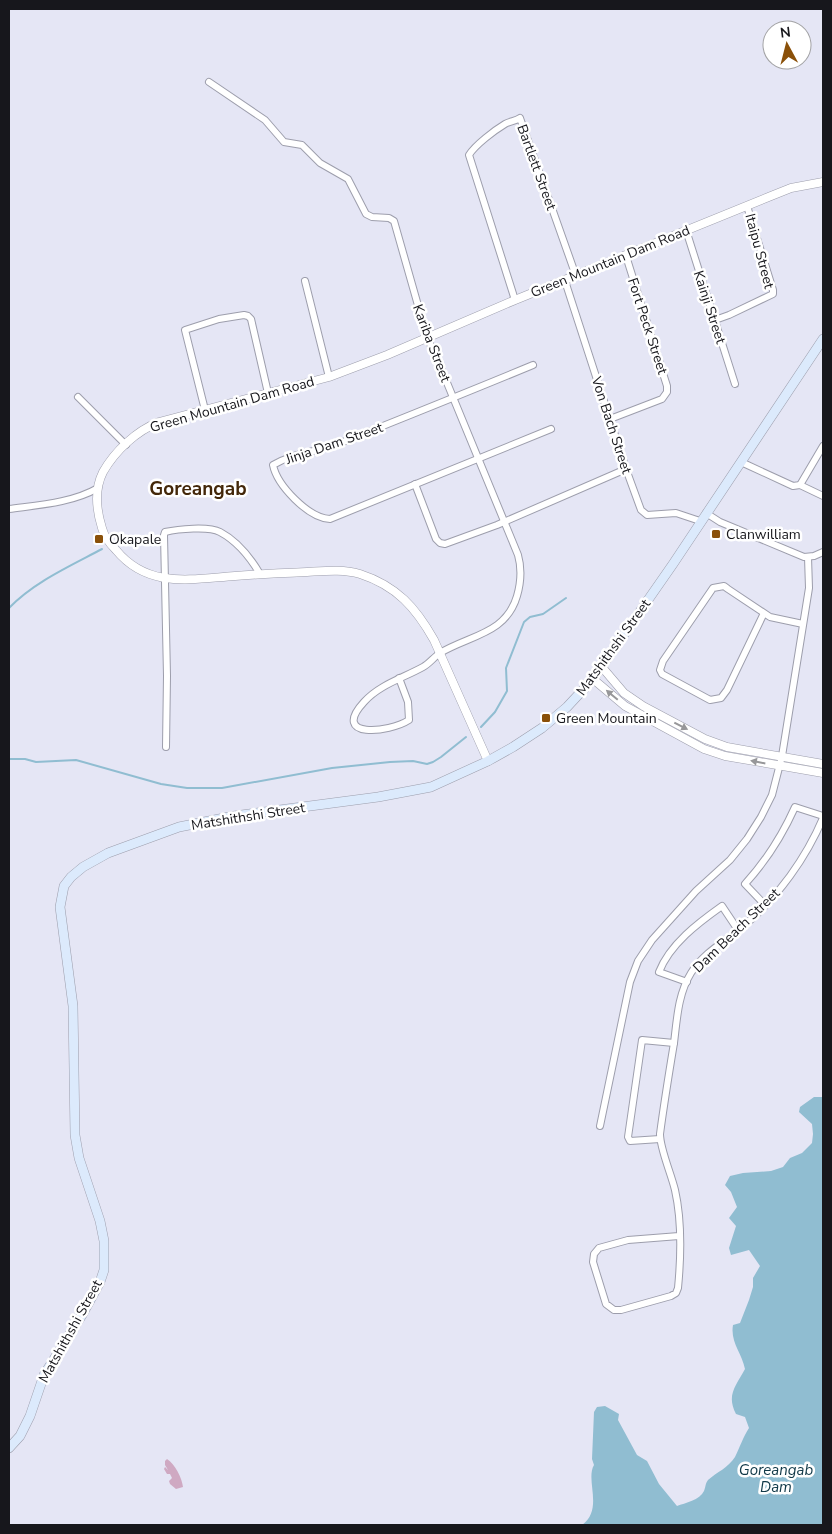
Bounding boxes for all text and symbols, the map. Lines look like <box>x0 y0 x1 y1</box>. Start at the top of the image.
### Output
north arrow <box>762 20 812 70</box>
text: N <box>779 23 792 43</box>
street label: Bartlett Street <box>512 122 561 213</box>
street label: Itaipu Street <box>740 211 779 291</box>
street label: Green Mountain Dam Road <box>528 221 693 302</box>
street label: Kainji Street <box>689 268 730 346</box>
street label: Fort Peck Street <box>623 276 672 377</box>
street label: Kariba Street <box>408 302 455 385</box>
street label: Green Mountain Dam Road <box>148 372 317 437</box>
street label: Von Bach Street <box>587 373 636 476</box>
street label: Jinja Dam Street <box>282 418 385 469</box>
district label: Goreangab <box>149 476 247 502</box>
place label: Clanwilliam <box>726 525 801 544</box>
marker: Clanwilliam <box>710 528 722 540</box>
place label: Okapale <box>109 530 161 549</box>
marker: Okapale <box>93 533 105 545</box>
street label: Matshithshi Street <box>572 595 655 699</box>
one-way arrow <box>606 690 619 701</box>
place label: Green Mountain <box>556 709 657 728</box>
marker: Green Mountain <box>540 712 552 724</box>
one-way arrow <box>674 722 689 730</box>
one-way arrow <box>750 757 766 765</box>
street label: Matshithshi Street <box>190 798 306 835</box>
street label: Dam Beach Street <box>689 884 784 977</box>
street label: Matshithshi Street <box>34 1276 107 1386</box>
water label: Goreangab Dam <box>739 1460 813 1497</box>

